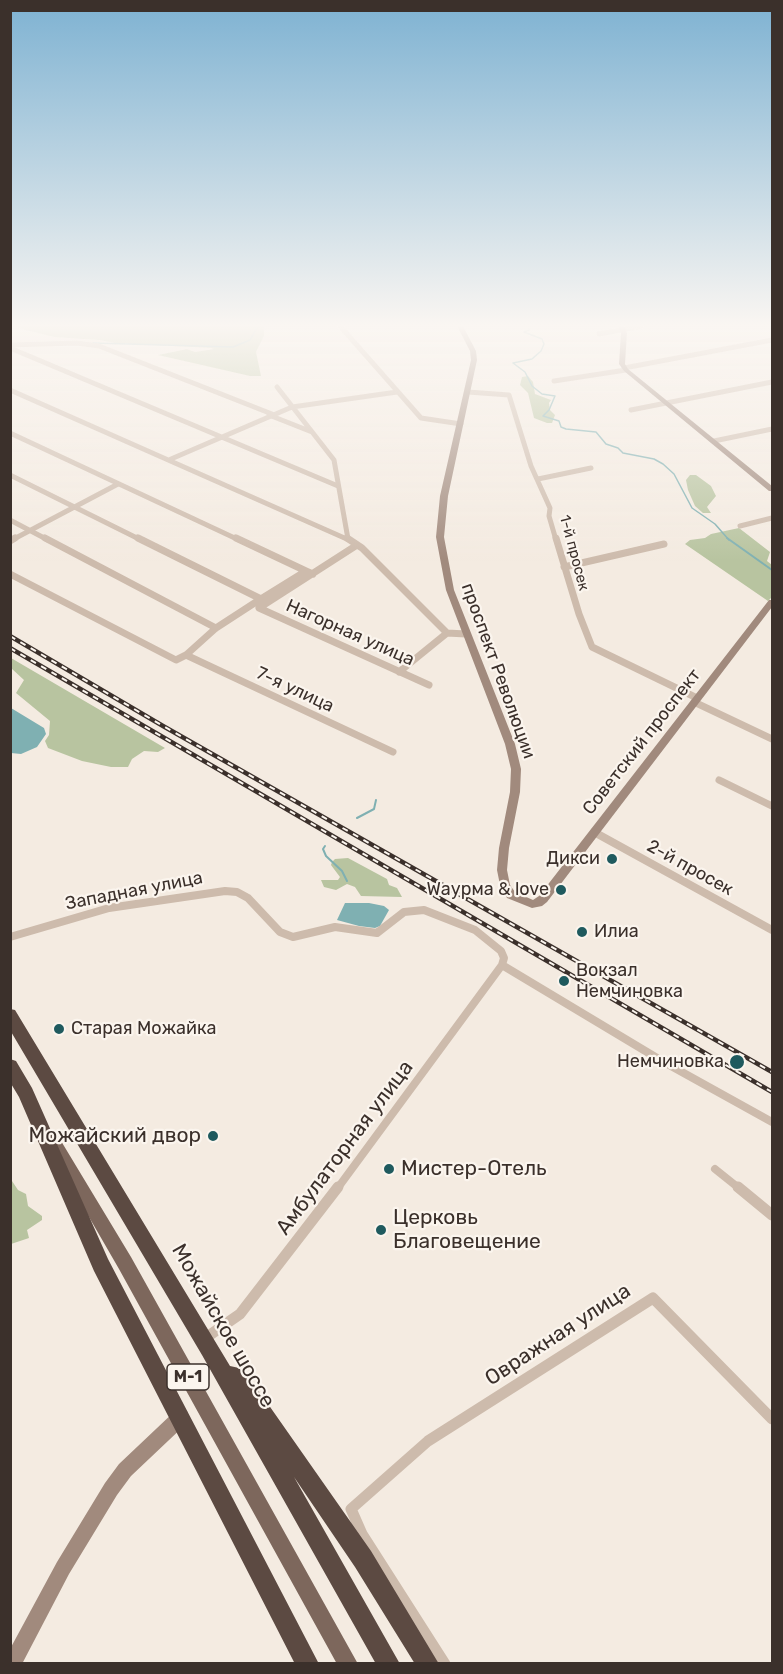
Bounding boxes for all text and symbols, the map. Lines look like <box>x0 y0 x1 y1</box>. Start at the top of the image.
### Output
street label: 1-й просек <box>555 513 593 593</box>
street label: проспект Революции <box>456 580 540 762</box>
street label: Нагорная улица <box>282 595 418 671</box>
street label: 7-я улица <box>253 663 337 717</box>
street label: Советский проспект <box>578 665 706 819</box>
street label: 2-й просек <box>643 835 737 901</box>
place label: Дикси <box>546 848 600 870</box>
marker: Дикси <box>605 852 619 866</box>
street label: Западная улица <box>64 867 204 915</box>
place label: Wаурма & love <box>426 879 549 901</box>
marker: Wаурма & love <box>554 883 568 897</box>
place label: Илиа <box>594 921 639 943</box>
marker: Илиа <box>575 925 589 939</box>
place label: Вокзал Немчиновка <box>576 960 683 1002</box>
marker: Вокзал Немчиновка <box>557 974 571 988</box>
place label: Старая Можайка <box>71 1018 217 1040</box>
marker: Старая Можайка <box>52 1022 66 1036</box>
place label: Немчиновка <box>617 1051 724 1073</box>
marker: Немчиновка <box>728 1053 746 1071</box>
street label: Амбулаторная улица <box>271 1056 419 1240</box>
place label: Можайский двор <box>29 1123 201 1149</box>
marker: Можайский двор <box>206 1129 220 1143</box>
place label: Мистер-Отель <box>401 1156 547 1182</box>
marker: Мистер-Отель <box>382 1162 396 1176</box>
place label: Церковь Благовещение <box>393 1205 541 1255</box>
marker: Церковь Благовещение <box>374 1223 388 1237</box>
street label: Можайское шоссе <box>166 1240 280 1412</box>
street label: Овражная улица <box>481 1279 635 1391</box>
road number: М-1 <box>167 1364 209 1390</box>

